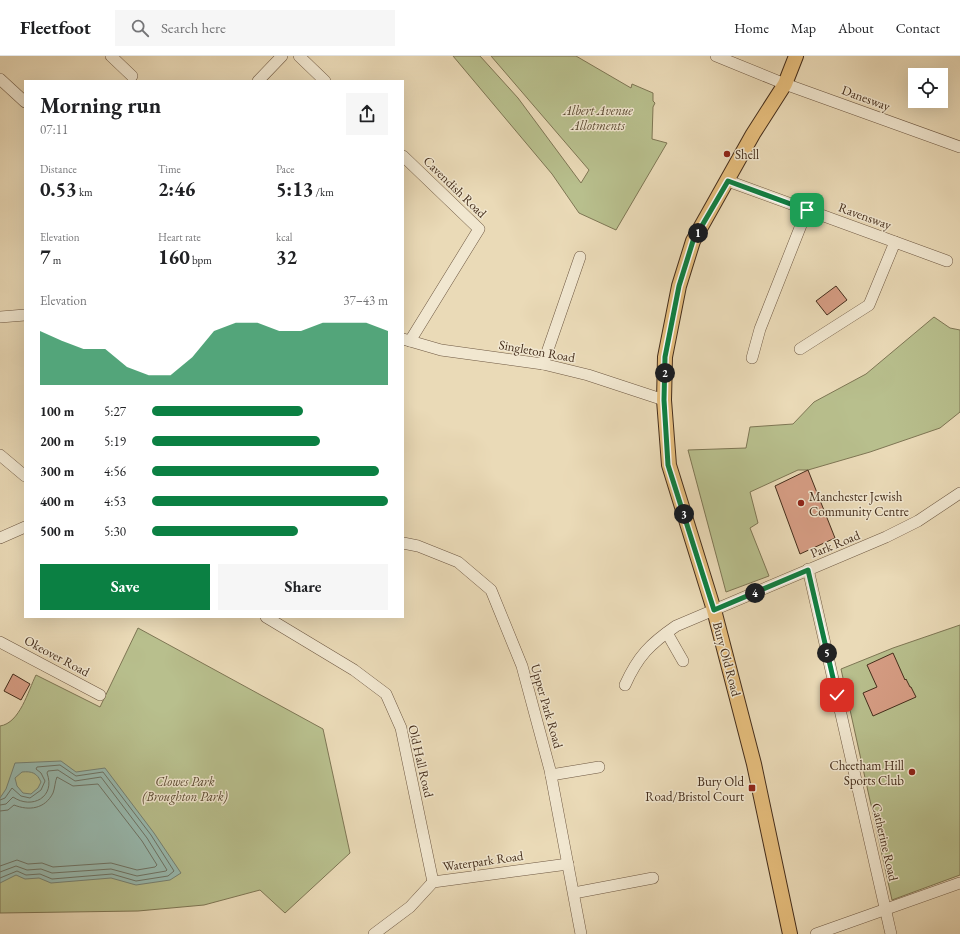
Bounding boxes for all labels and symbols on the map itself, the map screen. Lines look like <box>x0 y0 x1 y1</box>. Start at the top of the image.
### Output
street label: Danesway <box>839 81 893 115</box>
park label: Albert Avenue Allotments <box>562 102 633 134</box>
place label: Shell <box>735 146 759 163</box>
marker: Shell <box>722 149 732 159</box>
street label: Cavendish Road <box>420 152 491 222</box>
pin <box>790 193 824 227</box>
street label: Ravensway <box>836 199 894 234</box>
pin: 1 <box>688 223 708 243</box>
street label: Singleton Road <box>498 336 577 366</box>
pin: 2 <box>655 363 675 383</box>
place label: Manchester Jewish Community Centre <box>809 488 909 520</box>
marker: Manchester Jewish Community Centre <box>796 498 806 508</box>
pin: 3 <box>674 504 694 524</box>
street label: Park Road <box>808 526 863 562</box>
pin: 4 <box>745 583 765 603</box>
street label: Bury Old Road <box>709 620 745 699</box>
street label: Okeover Road <box>21 632 93 681</box>
pin: 5 <box>817 643 837 663</box>
street label: Upper Park Road <box>527 662 567 751</box>
pin <box>820 678 854 712</box>
street label: Old Hall Road <box>404 723 438 799</box>
place label: Cheetham Hill Sports Club <box>829 757 904 789</box>
marker: Cheetham Hill Sports Club <box>907 767 917 777</box>
park label: Clowes Park (Broughton Park) <box>142 773 228 805</box>
place label: Bury Old Road/Bristol Court <box>645 773 744 805</box>
marker: Bury Old Road/Bristol Court <box>747 783 757 793</box>
street label: Catherine Road <box>868 801 902 883</box>
street label: Waterpark Road <box>442 847 525 875</box>

